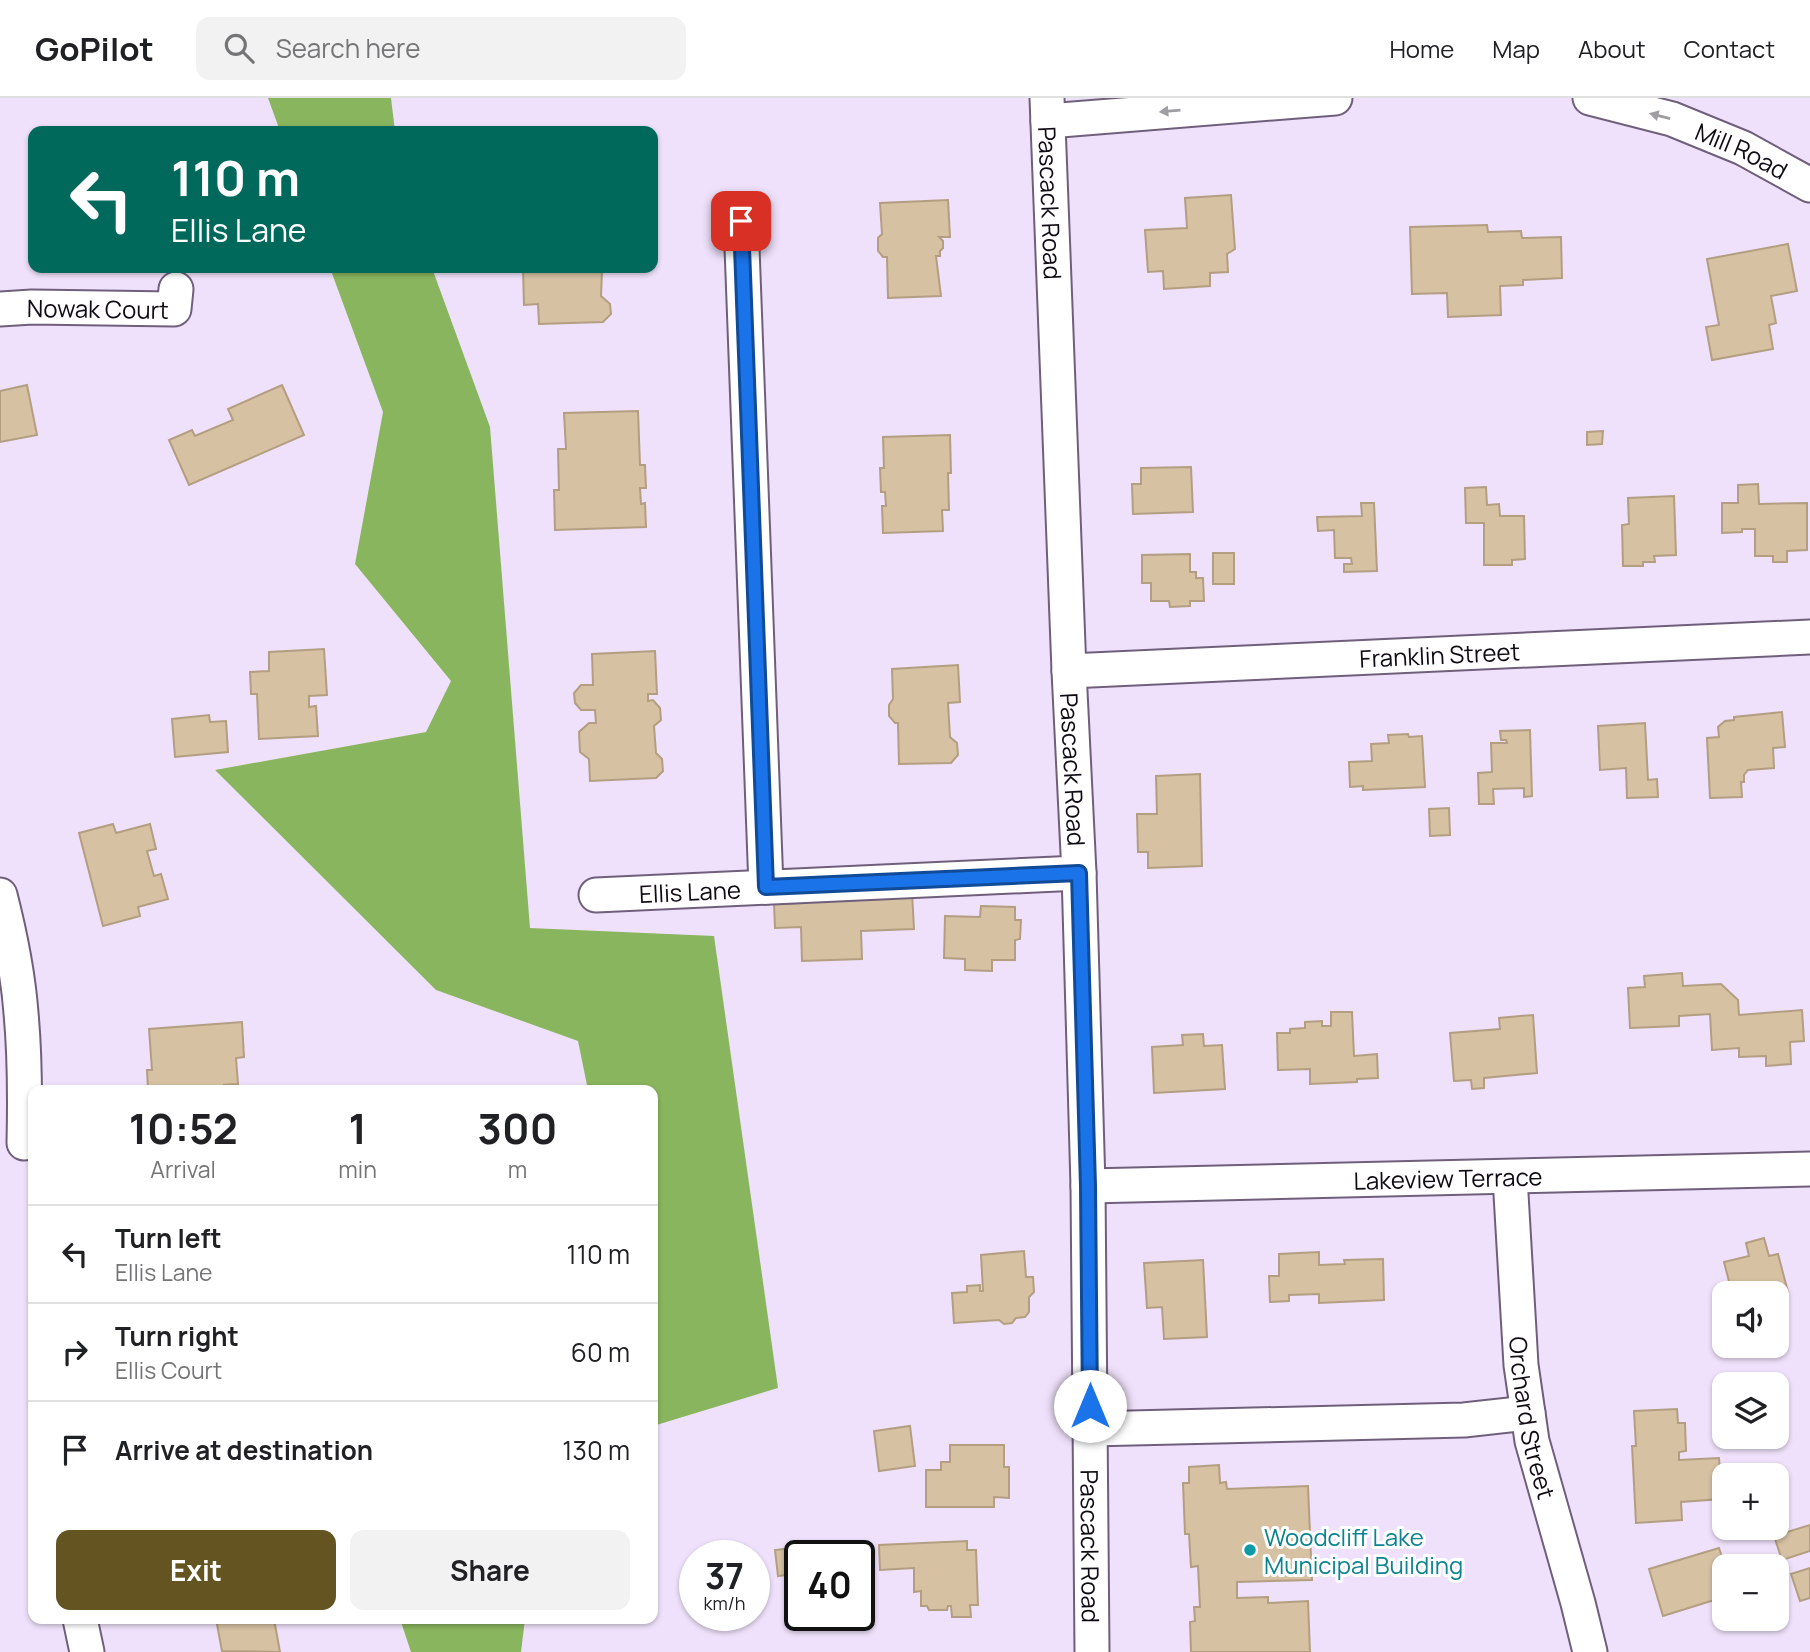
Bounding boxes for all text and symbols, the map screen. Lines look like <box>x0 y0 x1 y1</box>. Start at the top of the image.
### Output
search box <box>196 17 686 80</box>
text: GoPilot <box>35 26 154 71</box>
icon: search <box>220 29 258 67</box>
text: Search here <box>276 30 420 66</box>
text: Home <box>1389 32 1454 65</box>
text: Map <box>1492 32 1540 65</box>
text: About <box>1578 32 1646 65</box>
text: Contact <box>1684 32 1775 65</box>
one-way arrow <box>1158 106 1180 117</box>
one-way arrow <box>1648 110 1670 121</box>
street label: Mill Road <box>1691 114 1794 186</box>
street label: Pascack Road <box>1032 126 1070 280</box>
text: 110 m <box>171 144 300 211</box>
icon: left <box>56 154 147 245</box>
pin <box>711 191 771 251</box>
icon: arrive <box>722 202 760 240</box>
text: Ellis Lane <box>171 208 307 252</box>
street label: Nowak Court <box>27 290 169 325</box>
street label: Franklin Street <box>1359 634 1521 674</box>
street label: Pascack Road <box>1054 692 1094 847</box>
street label: Ellis Lane <box>638 872 741 910</box>
text: 10:52 <box>129 1099 238 1157</box>
text: 1 <box>348 1099 367 1157</box>
text: 300 <box>478 1099 557 1157</box>
text: Arrival <box>150 1153 216 1185</box>
text: min <box>338 1153 377 1185</box>
text: m <box>508 1153 527 1185</box>
street label: Lakeview Terrace <box>1353 1159 1543 1196</box>
text: Turn left <box>115 1220 222 1256</box>
icon: left <box>56 1235 94 1273</box>
text: 110 m <box>567 1236 630 1272</box>
text: Ellis Lane <box>115 1256 212 1288</box>
map controls <box>1712 1281 1789 1631</box>
button: sound <box>1712 1281 1789 1358</box>
text: Turn right <box>115 1318 239 1354</box>
icon: right <box>56 1333 94 1371</box>
text: 60 m <box>571 1334 630 1370</box>
street label: Orchard Street <box>1503 1335 1564 1502</box>
text: Ellis Court <box>115 1354 222 1386</box>
position arrow <box>1053 1369 1127 1443</box>
button: layers <box>1712 1372 1789 1449</box>
icon: arrive <box>56 1431 94 1469</box>
text: Arrive at destination <box>115 1432 373 1468</box>
text: 130 m <box>562 1432 630 1468</box>
button: + <box>1712 1463 1789 1540</box>
street label: Pascack Road <box>1074 1469 1108 1623</box>
place label: Woodcliff Lake Municipal Building <box>1264 1520 1463 1581</box>
button: Exit <box>56 1530 336 1610</box>
button: Share <box>350 1530 630 1610</box>
speed limit sign: 40 <box>784 1540 875 1631</box>
marker: Woodcliff Lake Municipal Building <box>1242 1542 1258 1558</box>
text: 37 <box>705 1552 744 1600</box>
button: − <box>1712 1554 1789 1631</box>
text: km/h <box>704 1591 745 1615</box>

